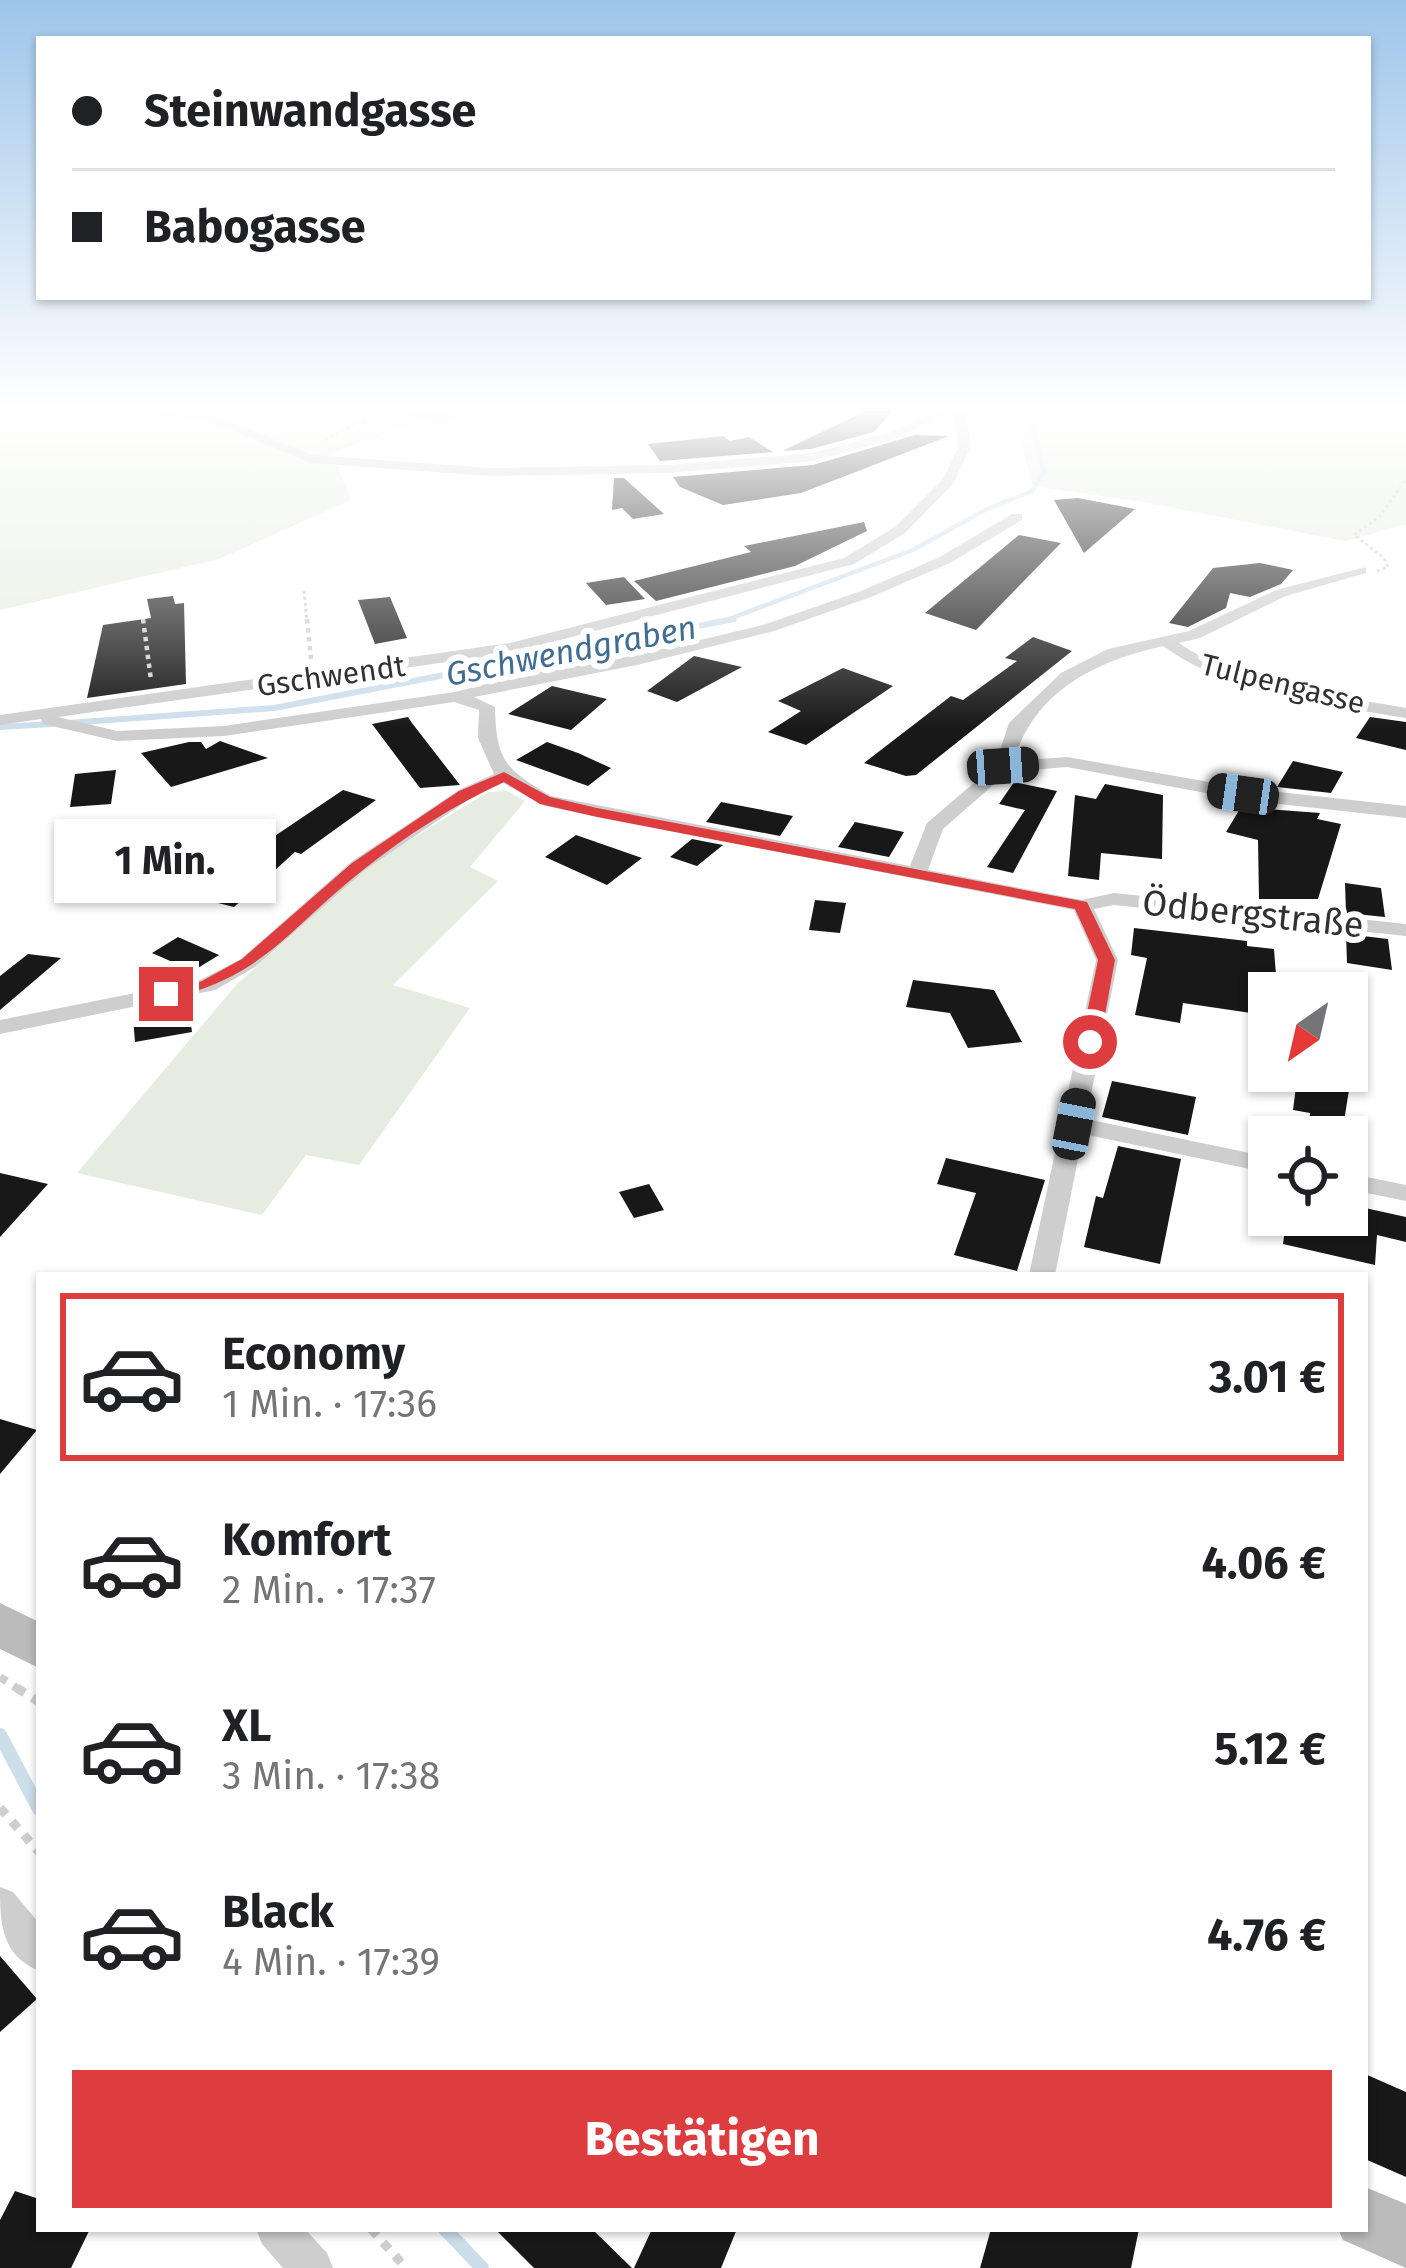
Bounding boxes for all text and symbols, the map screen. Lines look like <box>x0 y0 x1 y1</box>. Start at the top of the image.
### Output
text: Steinwandgasse <box>144 84 476 138</box>
text: Babogasse <box>144 200 366 254</box>
water label: Gschwendgraben <box>442 607 700 695</box>
street label: Tulpengasse <box>1197 646 1369 722</box>
street label: Gschwendt <box>255 648 407 704</box>
car <box>966 746 1040 786</box>
car <box>1205 771 1281 817</box>
callout: 1 Min. <box>55 820 277 904</box>
text: 1 Min. <box>115 838 215 884</box>
street label: Ödbergstraße <box>1140 881 1366 947</box>
route end <box>139 967 193 1021</box>
north arrow <box>1248 972 1368 1092</box>
map controls <box>1248 972 1368 1236</box>
route start <box>1063 1015 1117 1069</box>
car <box>1049 1085 1099 1163</box>
button: locate <box>1248 1116 1368 1236</box>
icon: car <box>78 1323 186 1431</box>
text: Economy <box>222 1327 405 1381</box>
text: 3.01 € <box>1209 1350 1326 1404</box>
text: 1 Min. · 17:36 <box>222 1381 437 1427</box>
icon: car <box>78 1509 186 1617</box>
text: Komfort <box>222 1513 391 1567</box>
text: 4.06 € <box>1201 1536 1326 1590</box>
text: 2 Min. · 17:37 <box>222 1567 436 1613</box>
icon: car <box>78 1695 186 1803</box>
text: XL <box>222 1699 271 1753</box>
text: 5.12 € <box>1214 1722 1326 1776</box>
text: 3 Min. · 17:38 <box>222 1753 440 1799</box>
icon: car <box>78 1881 186 1989</box>
text: Black <box>222 1885 334 1939</box>
text: 4.76 € <box>1207 1908 1326 1962</box>
text: 4 Min. · 17:39 <box>222 1939 440 1985</box>
button: Bestätigen <box>72 2070 1332 2208</box>

